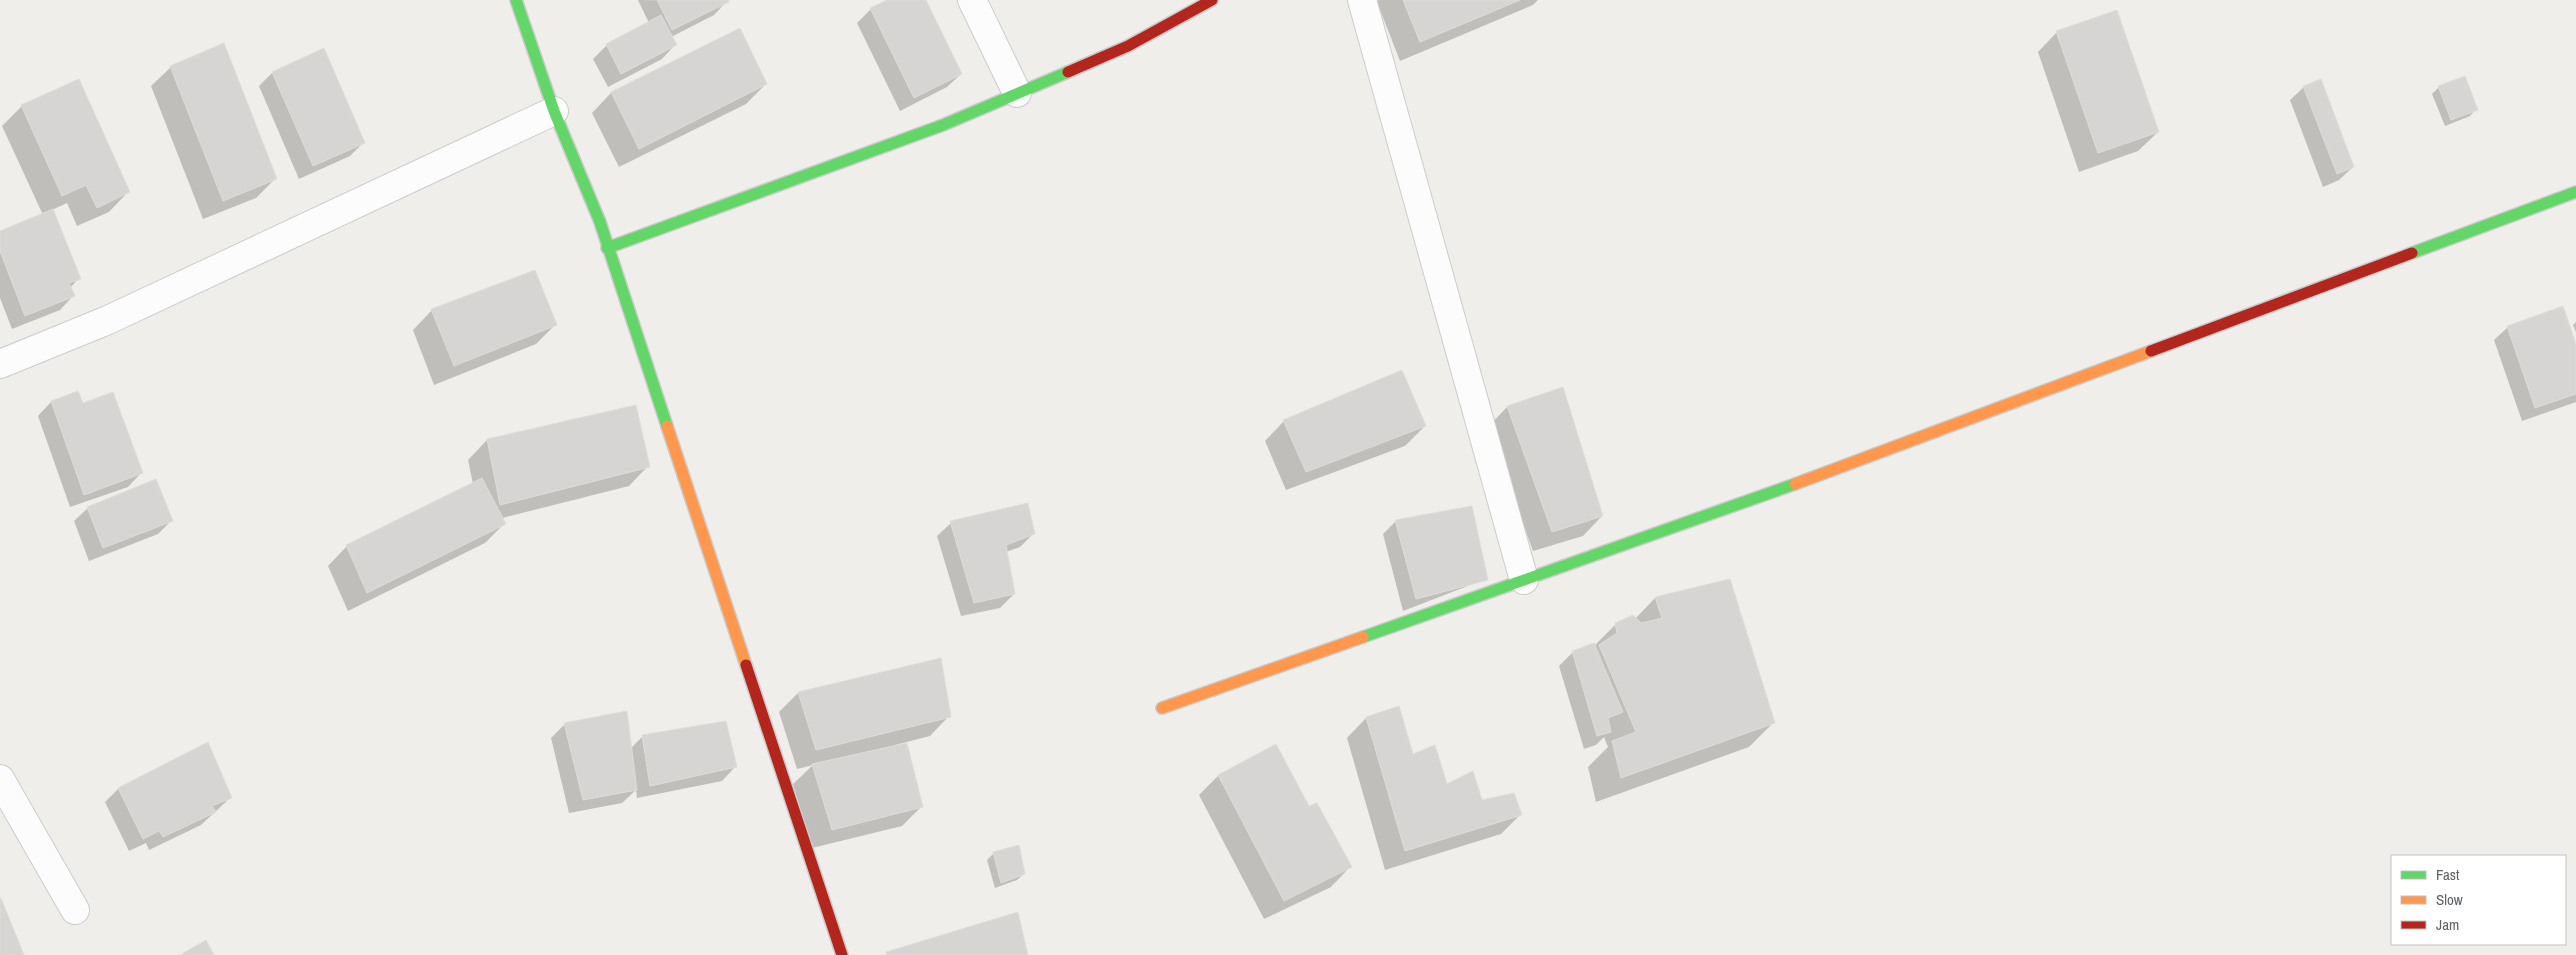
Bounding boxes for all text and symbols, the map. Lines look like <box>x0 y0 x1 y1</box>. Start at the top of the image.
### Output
legend <box>2391 855 2566 945</box>
text: Fast <box>2436 864 2460 885</box>
text: Slow <box>2436 889 2463 910</box>
text: Jam <box>2436 914 2459 935</box>

